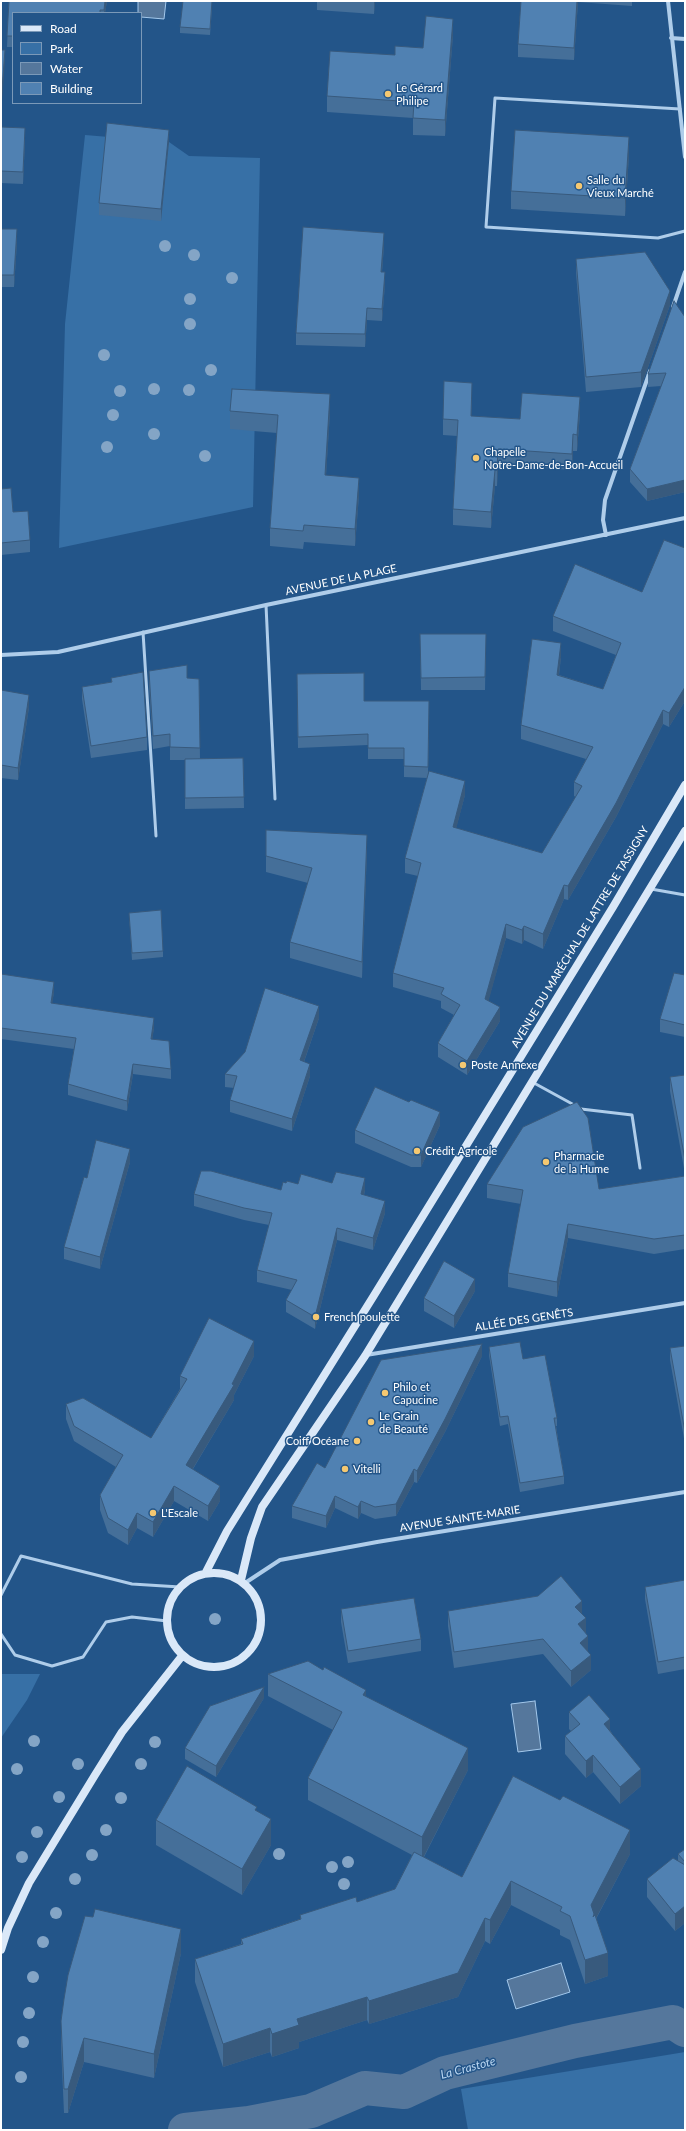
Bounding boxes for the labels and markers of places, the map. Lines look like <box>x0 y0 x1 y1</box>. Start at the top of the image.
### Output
place label: Le Gérard Philipe <box>396 81 443 107</box>
marker: Le Gérard Philipe <box>383 89 393 99</box>
place label: Salle du Vieux Marché <box>587 173 654 199</box>
marker: Salle du Vieux Marché <box>574 181 584 191</box>
place label: Chapelle Notre-Dame-de-Bon-Accueil <box>484 445 623 471</box>
marker: Chapelle Notre-Dame-de-Bon-Accueil <box>471 453 481 463</box>
place label: Poste Annexe <box>471 1058 537 1072</box>
marker: Poste Annexe <box>458 1060 468 1070</box>
place label: Crédit Agricole <box>425 1144 497 1158</box>
marker: Crédit Agricole <box>412 1146 422 1156</box>
place label: Pharmacie de la Hume <box>554 1149 609 1175</box>
marker: Pharmacie de la Hume <box>541 1157 551 1167</box>
place label: French poulette <box>324 1310 400 1324</box>
marker: French poulette <box>311 1312 321 1322</box>
place label: Philo et Capucine <box>393 1380 438 1406</box>
marker: Philo et Capucine <box>380 1388 390 1398</box>
place label: Le Grain de Beauté <box>379 1409 428 1435</box>
marker: Le Grain de Beauté <box>366 1417 376 1427</box>
place label: Coiff Océane <box>286 1434 349 1448</box>
marker: Coiff Océane <box>352 1436 362 1446</box>
place label: Vitelli <box>353 1462 381 1476</box>
marker: Vitelli <box>340 1464 350 1474</box>
place label: L'Escale <box>161 1506 198 1520</box>
marker: L'Escale <box>148 1508 158 1518</box>

